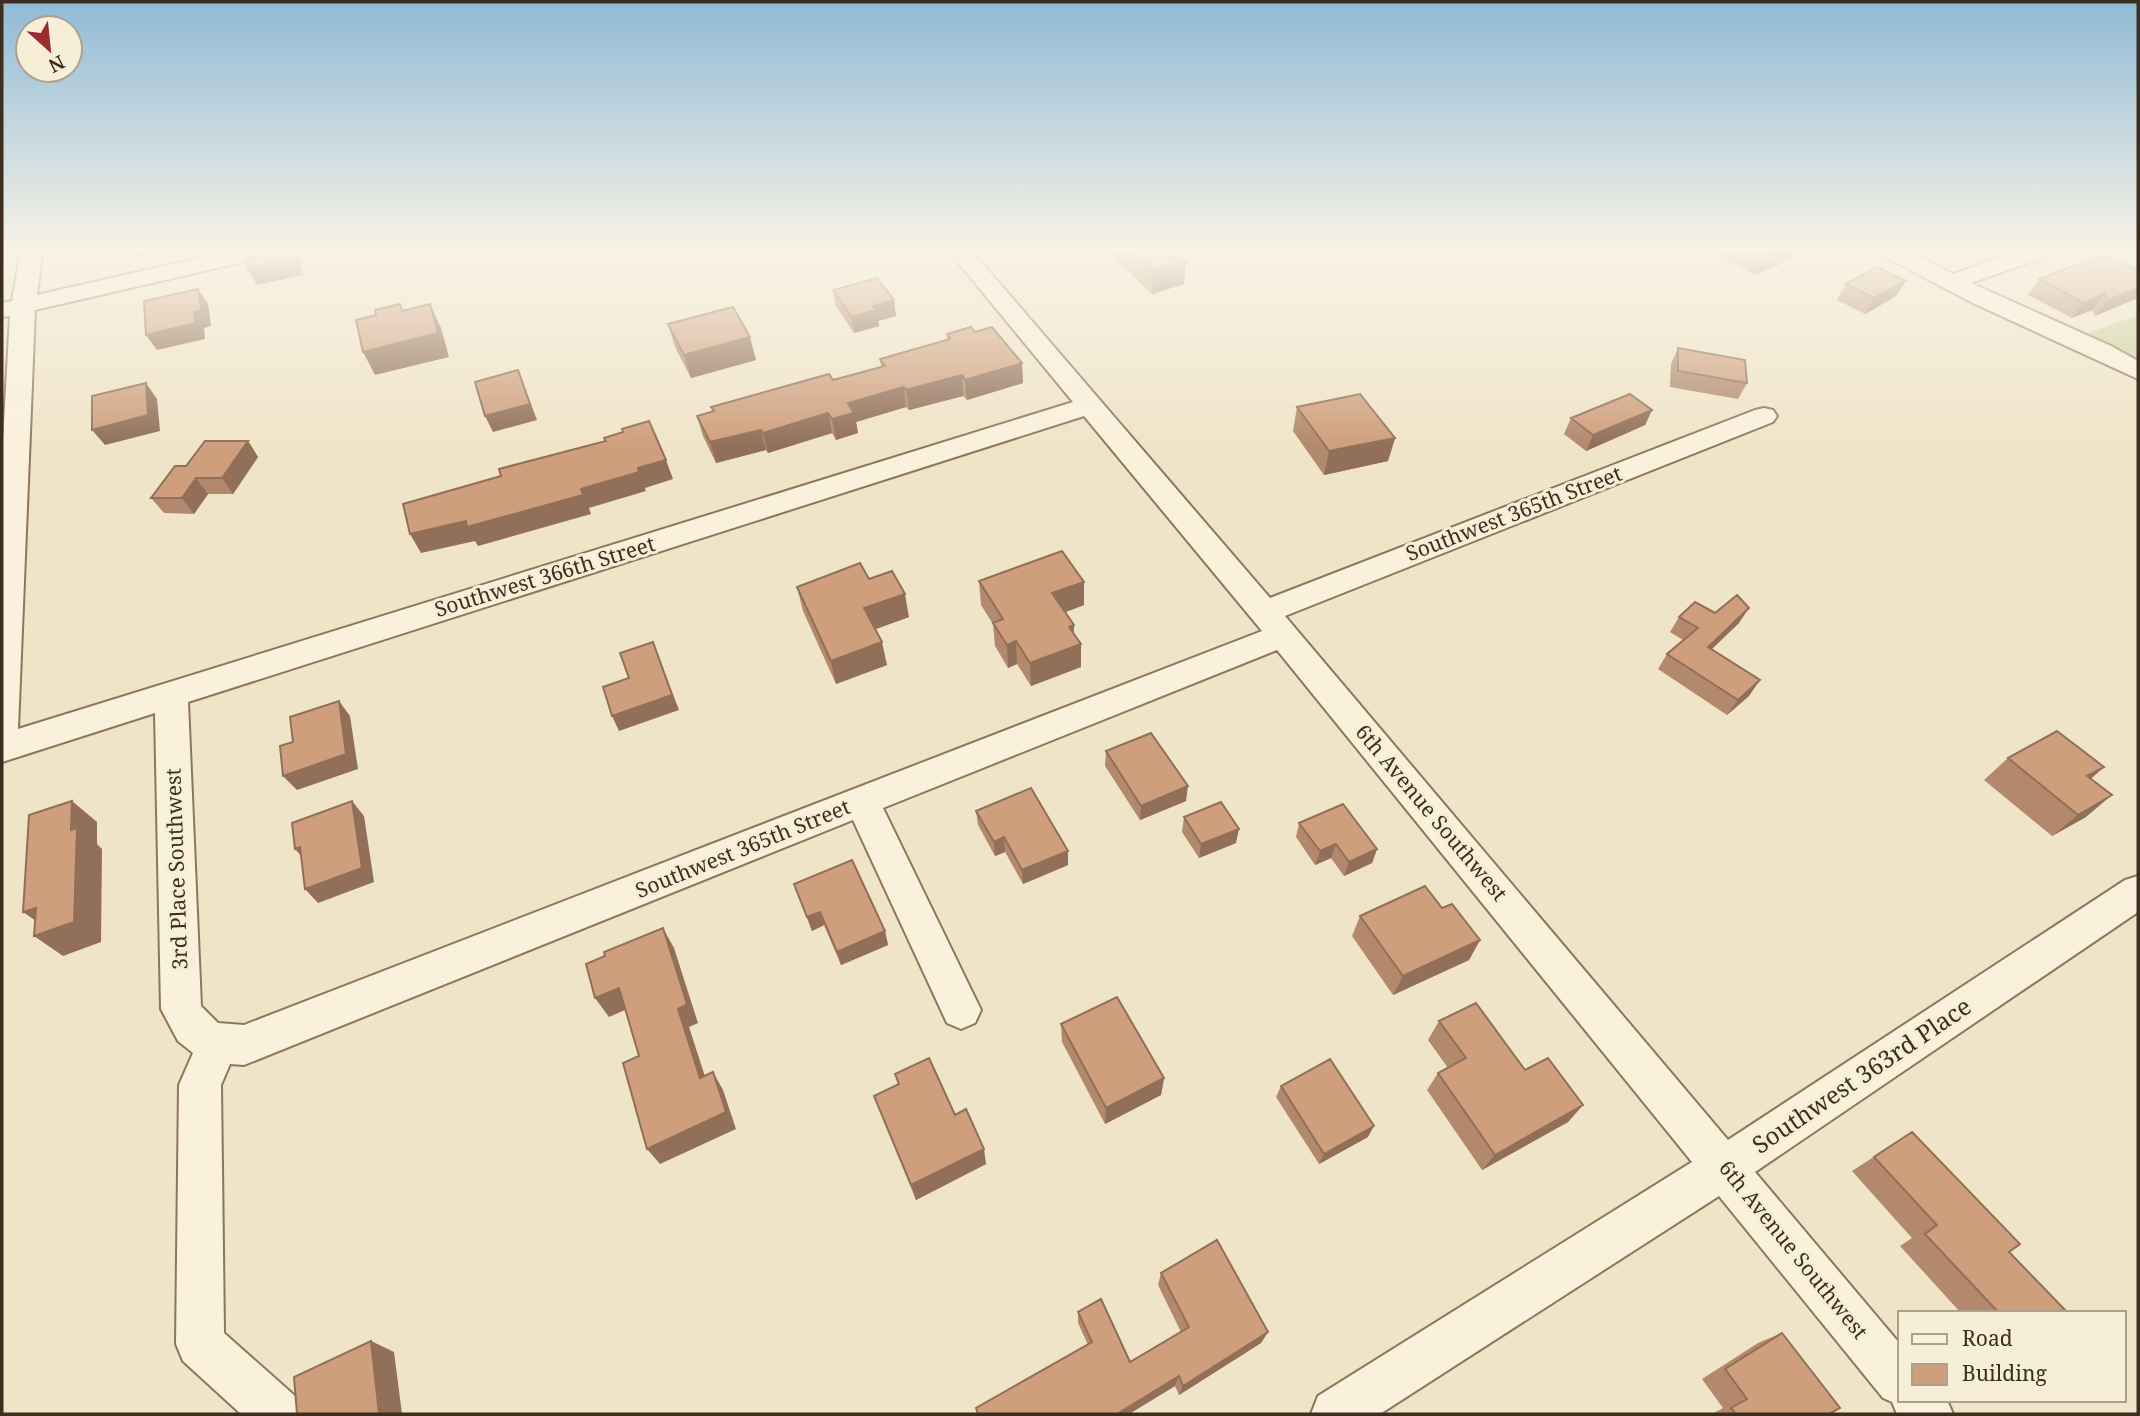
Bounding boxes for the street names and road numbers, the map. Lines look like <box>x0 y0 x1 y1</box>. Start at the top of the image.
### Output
street label: Southwest 365th Street <box>1402 459 1626 567</box>
street label: Southwest 366th Street <box>431 529 658 623</box>
street label: 6th Avenue Southwest <box>1350 718 1514 906</box>
street label: 3rd Place Southwest <box>158 768 194 970</box>
street label: Southwest 365th Street <box>631 792 854 904</box>
street label: Southwest 363rd Place <box>1745 989 1977 1160</box>
street label: 6th Avenue Southwest <box>1713 1154 1875 1345</box>

